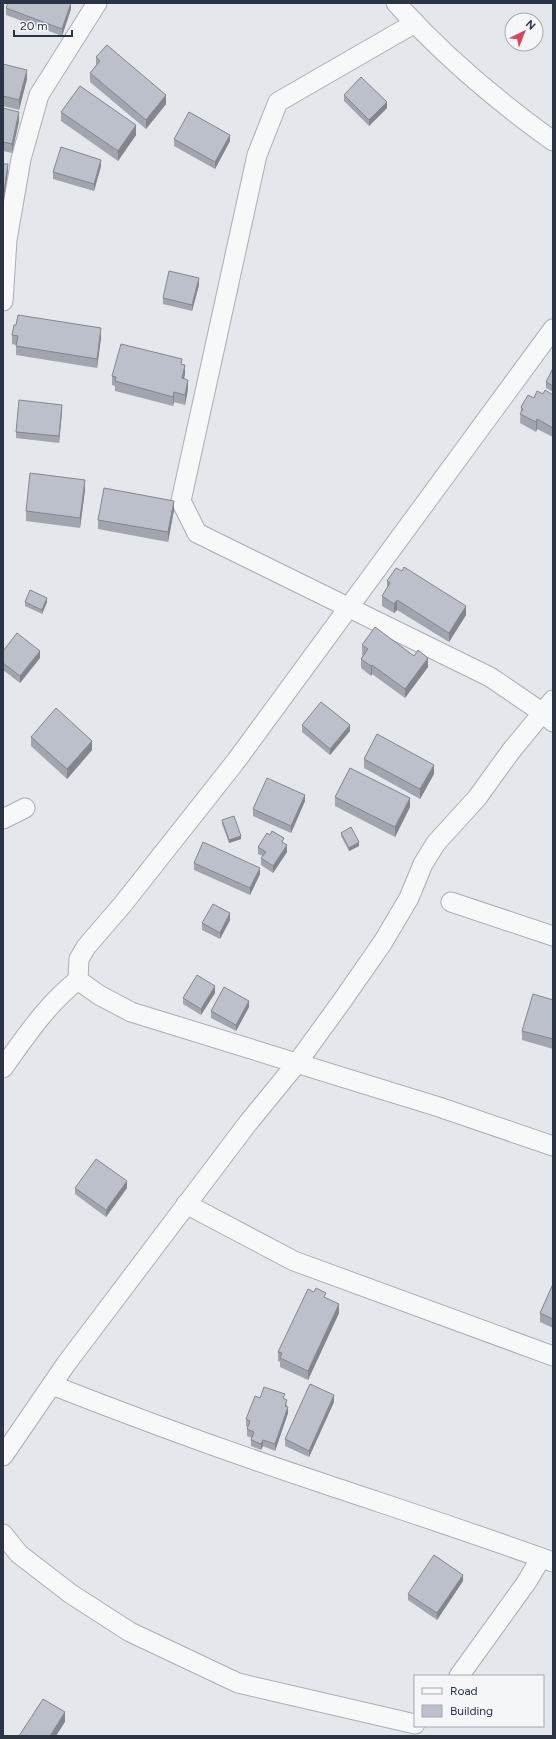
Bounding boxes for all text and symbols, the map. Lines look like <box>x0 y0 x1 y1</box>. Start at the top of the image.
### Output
scale bar <box>14 12 72 38</box>
north arrow <box>504 12 544 52</box>
text: N <box>523 17 538 33</box>
text: 20 m <box>20 19 48 33</box>
legend <box>414 1675 544 1727</box>
text: Road <box>450 1684 478 1698</box>
text: Building <box>450 1704 493 1718</box>

